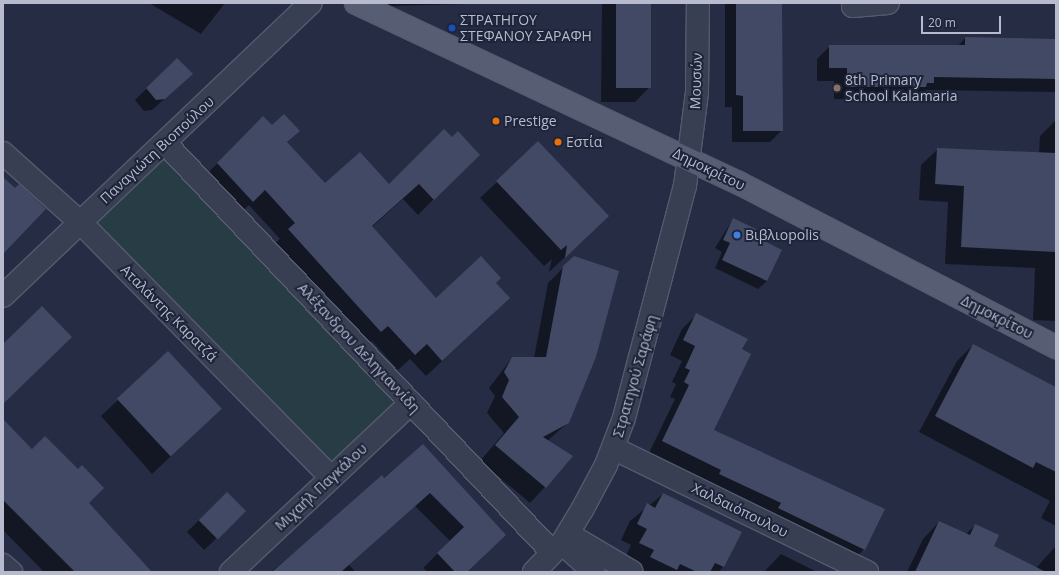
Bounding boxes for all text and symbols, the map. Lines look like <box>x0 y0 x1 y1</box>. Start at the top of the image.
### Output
scale bar <box>923 8 1003 34</box>
place label: ΣΤΡΑΤΗΓΟΥ ΣΤΕΦΑΝΟΥ ΣΑΡΑΦΗ <box>460 12 592 44</box>
text: 20 m <box>928 14 956 31</box>
marker: ΣΤΡΑΤΗΓΟΥ ΣΤΕΦΑΝΟΥ ΣΑΡΑΦΗ <box>447 23 457 33</box>
street label: Μουσών <box>687 52 705 110</box>
place label: 8th Primary School Kalamaria <box>845 72 957 104</box>
marker: 8th Primary School Kalamaria <box>832 83 842 93</box>
street label: Παναγιώτη Βιοπούλου <box>97 93 217 207</box>
place label: Prestige <box>504 113 557 129</box>
marker: Prestige <box>491 116 501 126</box>
place label: Εστία <box>566 134 602 150</box>
marker: Εστία <box>553 137 563 147</box>
street label: Δημοκρίτου <box>670 144 748 194</box>
place label: Βιβλιοpolis <box>745 227 819 243</box>
marker: Βιβλιοpolis <box>732 230 742 240</box>
street label: Αταλάντης Καρατζά <box>117 261 221 365</box>
street label: Αλέξανδρου Δεληγιαννίδη <box>294 280 424 416</box>
street label: Δημοκρίτου <box>958 292 1036 342</box>
street label: Στρατηγού Σαράφη <box>609 313 661 439</box>
street label: Μιχαήλ Παγκάλου <box>272 440 370 534</box>
street label: Χαλδαιόπουλου <box>689 479 791 541</box>

